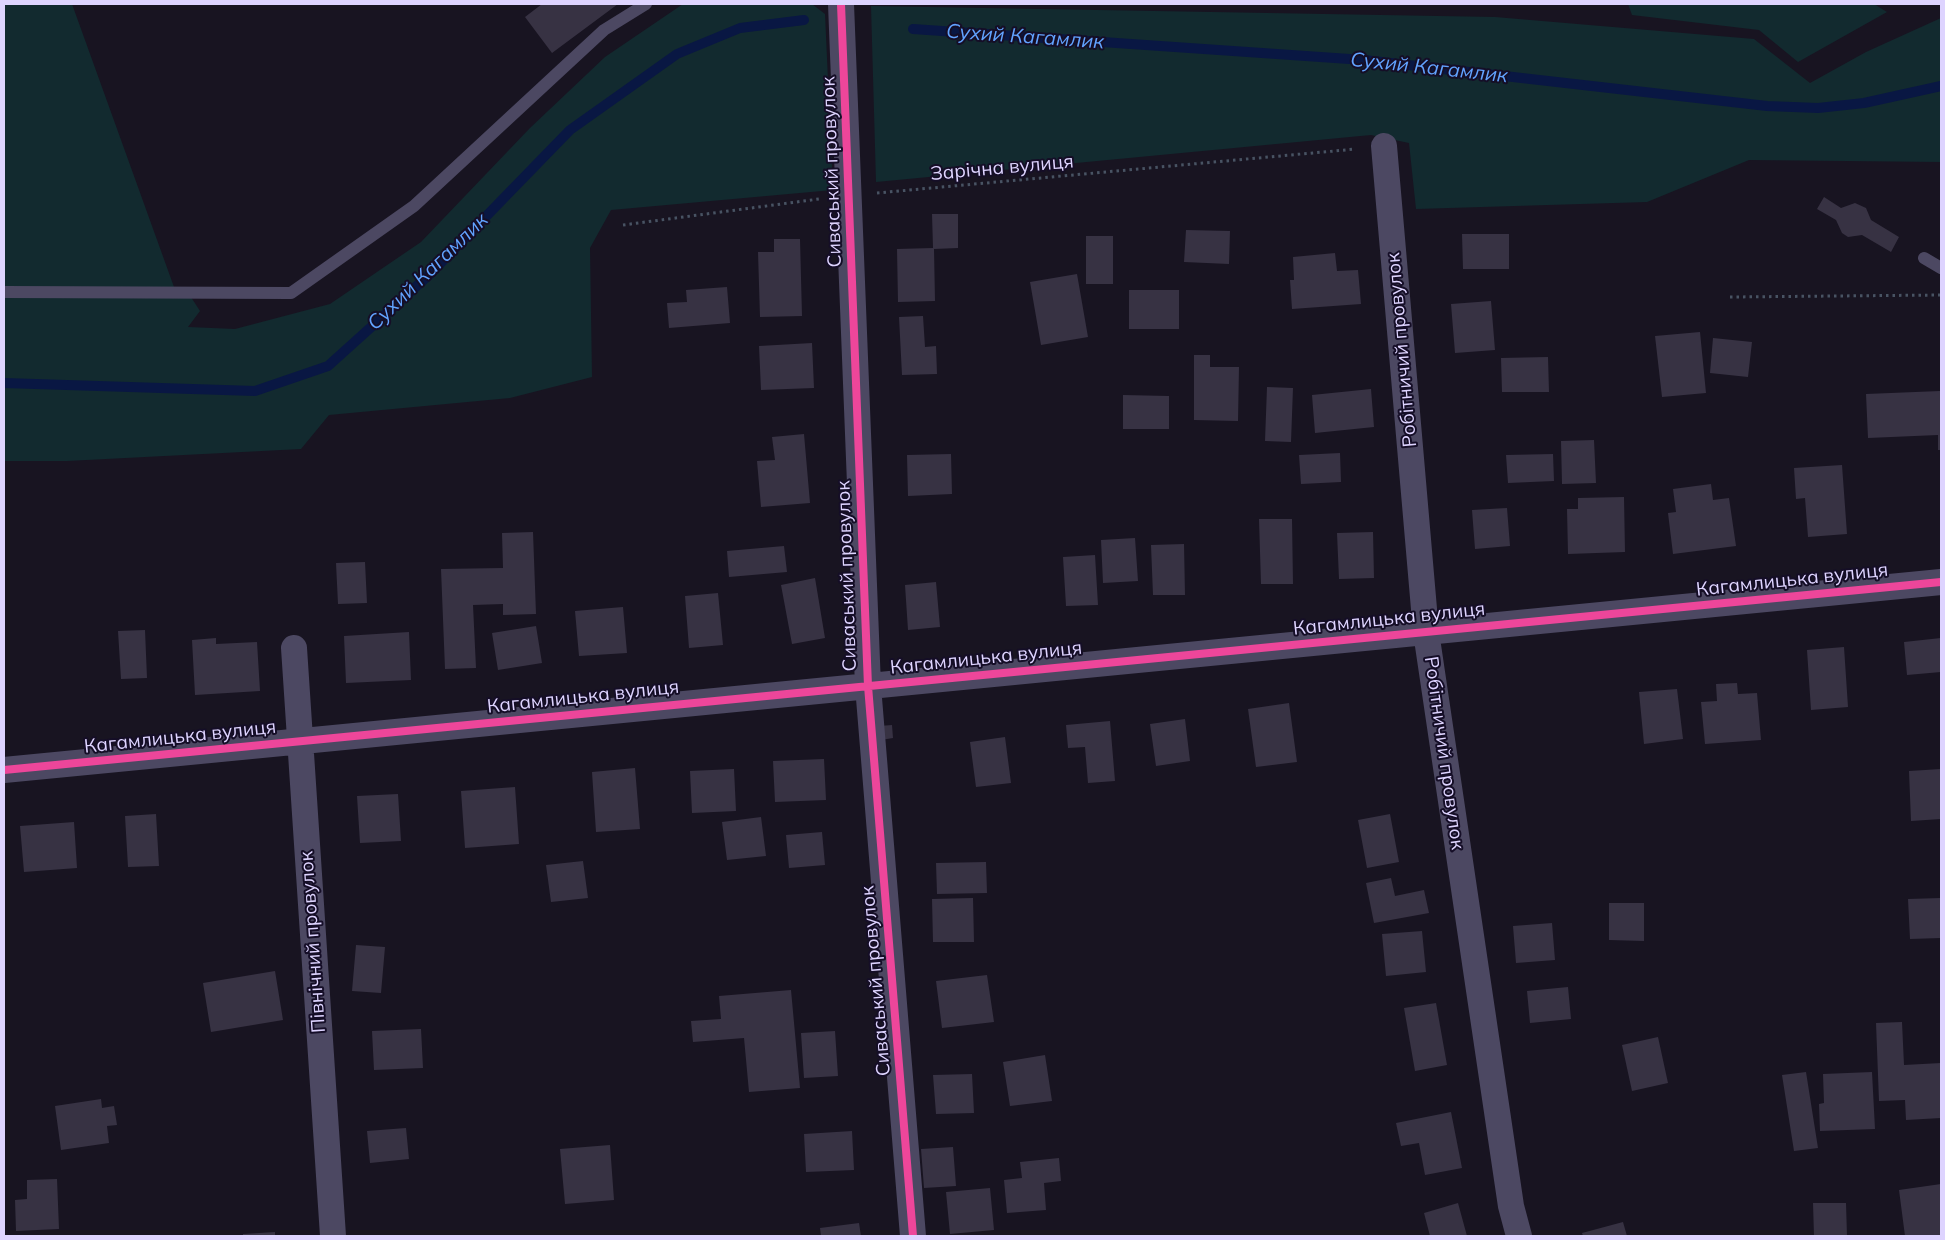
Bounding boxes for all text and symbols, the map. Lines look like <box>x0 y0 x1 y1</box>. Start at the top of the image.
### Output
water label: Сухий Кагамлик <box>945 20 1105 54</box>
water label: Сухий Кагамлик <box>1349 48 1509 88</box>
street label: Сиваський провулок <box>817 76 847 268</box>
street label: Зарічна вулиця <box>929 150 1075 186</box>
water label: Сухий Кагамлик <box>363 208 493 336</box>
street label: Робітничий провулок <box>1382 252 1422 448</box>
street label: Сиваський провулок <box>832 480 862 672</box>
street label: Кагамлицька вулиця <box>1695 559 1889 601</box>
street label: Кагамлицька вулиця <box>1292 598 1486 640</box>
street label: Кагамлицька вулиця <box>889 637 1083 679</box>
street label: Робітничий провулок <box>1419 655 1469 851</box>
street label: Кагамлицька вулиця <box>486 676 680 718</box>
street label: Кагамлицька вулиця <box>83 716 277 758</box>
street label: Північний провулок <box>295 850 331 1034</box>
street label: Сиваський провулок <box>856 885 896 1077</box>

